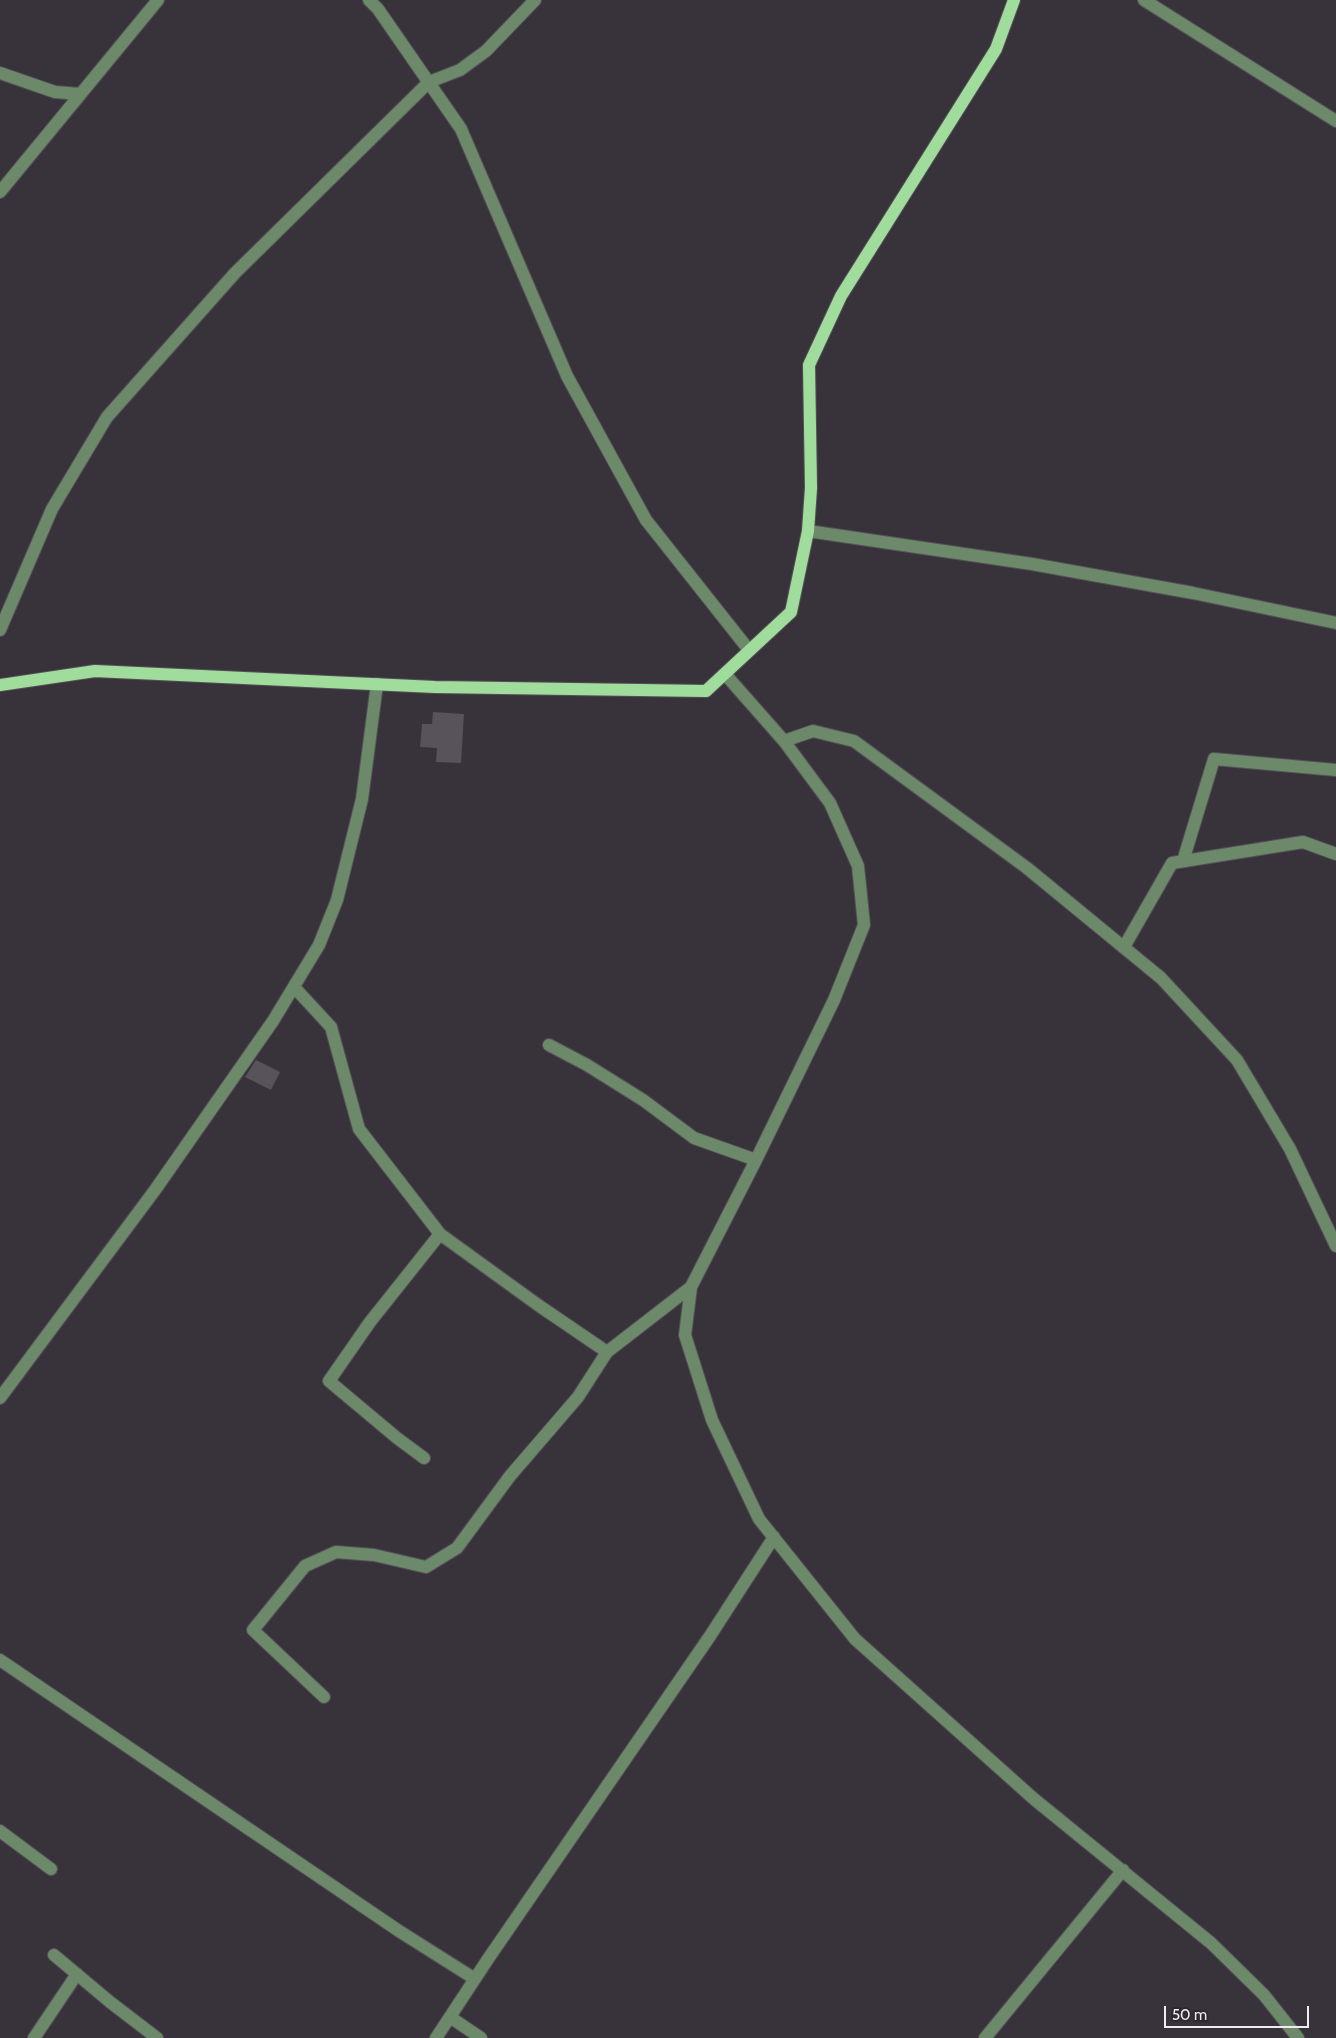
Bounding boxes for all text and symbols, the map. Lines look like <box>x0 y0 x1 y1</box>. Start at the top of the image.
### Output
scale bar <box>1166 1996 1311 2028</box>
text: 50 m <box>1172 2006 1207 2024</box>

